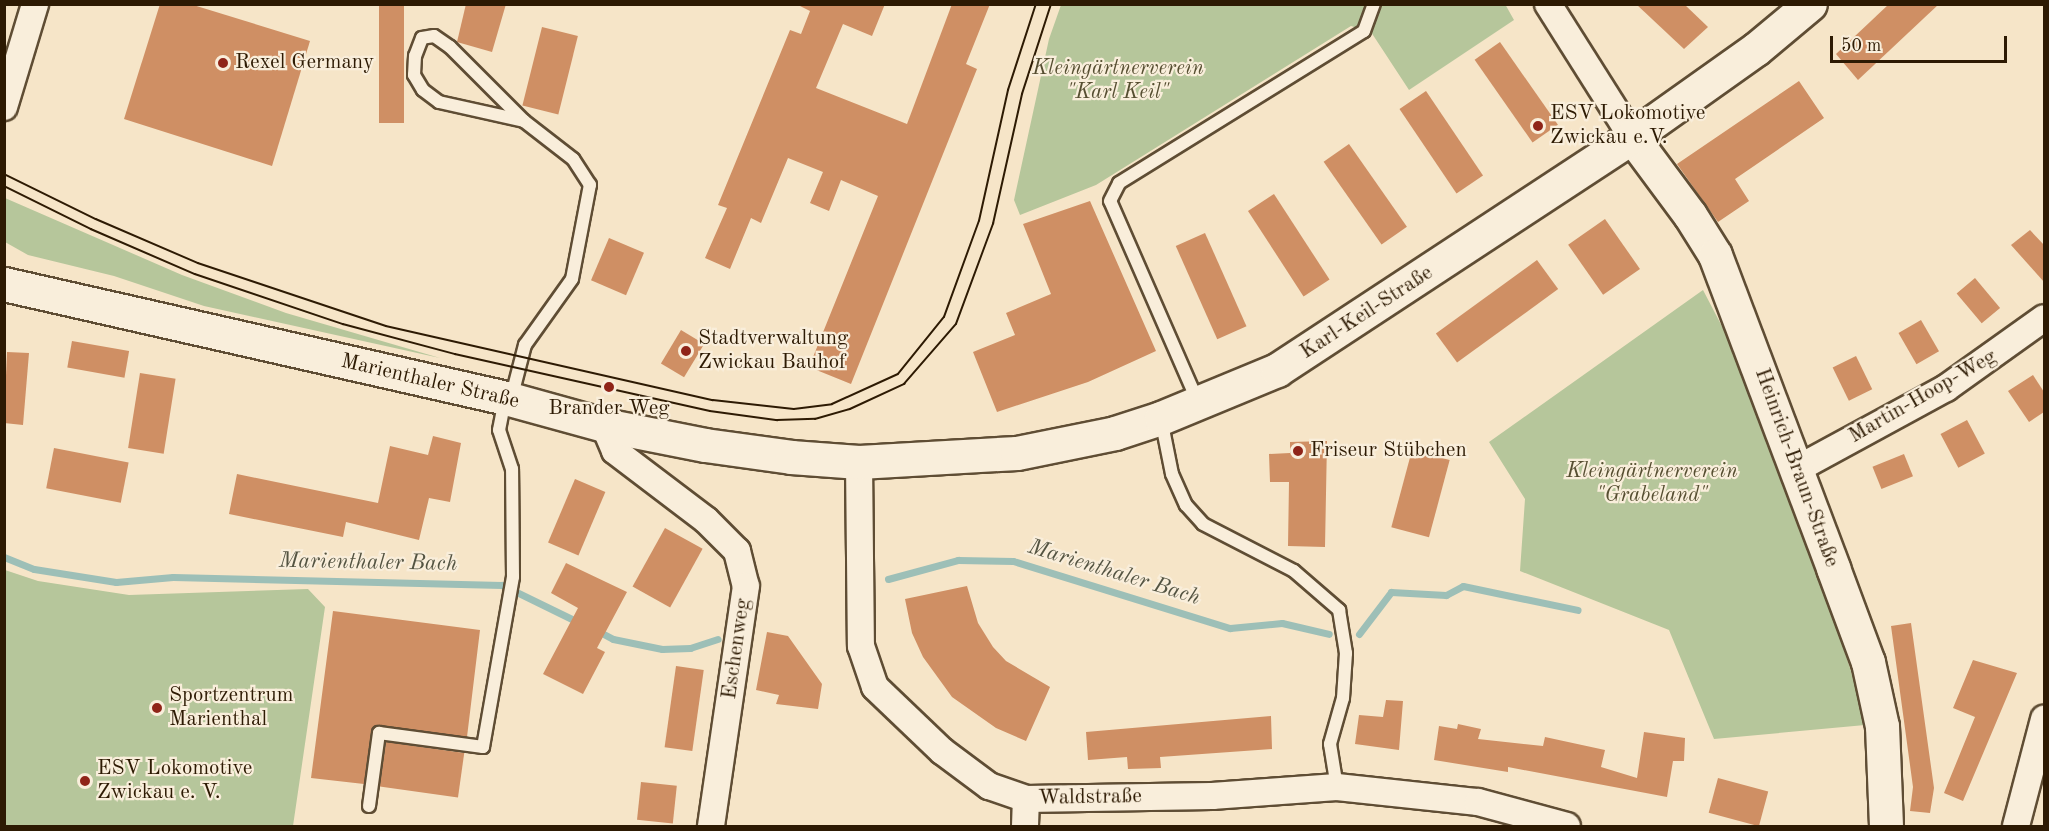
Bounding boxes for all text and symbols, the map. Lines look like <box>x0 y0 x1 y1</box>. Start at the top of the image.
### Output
scale bar <box>1833 24 2010 62</box>
text: 50 m <box>1841 37 1881 55</box>
place label: Rexel Germany <box>235 50 374 76</box>
marker: Rexel Germany <box>216 56 230 70</box>
park label: Kleingärtnerverein "Karl Keil" <box>1032 56 1204 106</box>
place label: ESV Lokomotive Zwickau e.V. <box>1550 101 1705 151</box>
marker: ESV Lokomotive Zwickau e.V. <box>1531 119 1545 133</box>
street label: Karl-Keil-Straße <box>1296 261 1438 365</box>
place label: Stadtverwaltung Zwickau Bauhof <box>698 326 848 376</box>
marker: Stadtverwaltung Zwickau Bauhof <box>679 344 693 358</box>
street label: Martin-Hoop-Weg <box>1845 345 2001 449</box>
street label: Marienthaler Straße <box>338 349 522 415</box>
street label: Heinrich-Braun-Straße <box>1748 365 1844 571</box>
marker: Brander Weg <box>602 380 616 394</box>
place label: Brander Weg <box>548 396 670 422</box>
place label: Friseur Stübchen <box>1310 438 1467 464</box>
marker: Friseur Stübchen <box>1291 444 1305 458</box>
park label: Kleingärtnerverein "Grabeland" <box>1566 459 1738 509</box>
water label: Marienthaler Bach <box>1025 534 1203 612</box>
water label: Marienthaler Bach <box>279 548 457 578</box>
street label: Eschenweg <box>717 597 757 701</box>
place label: Sportzentrum Marienthal <box>169 683 293 733</box>
marker: Sportzentrum Marienthal <box>150 701 164 715</box>
place label: ESV Lokomotive Zwickau e. V. <box>97 756 252 806</box>
marker: ESV Lokomotive Zwickau e. V. <box>78 774 92 788</box>
street label: Waldstraße <box>1038 784 1142 812</box>

